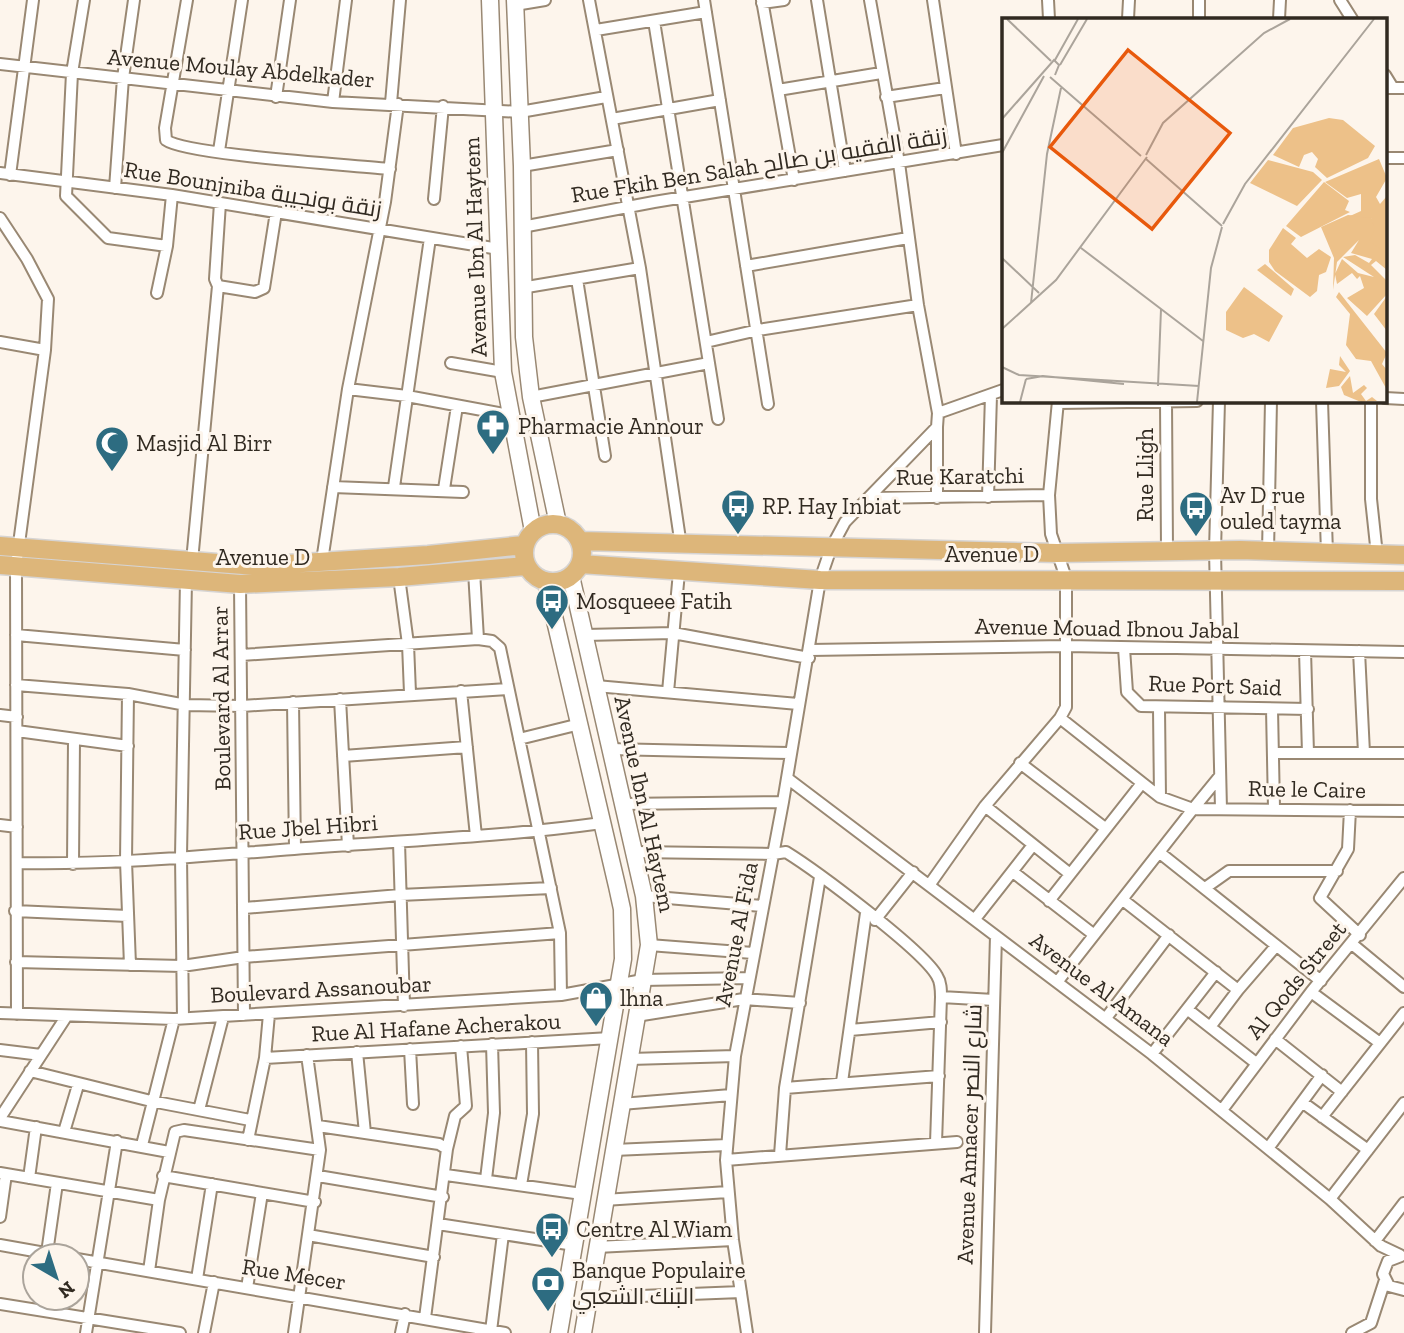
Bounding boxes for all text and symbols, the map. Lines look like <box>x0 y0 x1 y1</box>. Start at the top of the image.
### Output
inset map <box>1002 18 1386 402</box>
street label: Avenue Moulay Abdelkader <box>106 42 376 94</box>
street label: Rue Fkih Ben Salah زنقة الفقيه بن صالح <box>569 121 949 211</box>
street label: Avenue Ibn Al Haytem <box>457 136 493 358</box>
street label: Rue Bounjniba زنقة بونجيبة <box>122 155 384 223</box>
pharmacy icon: Pharmacie Annour <box>474 407 512 456</box>
place label: Pharmacie Annour <box>518 412 704 440</box>
mosque icon: Masjid Al Birr <box>93 424 131 473</box>
street label: Rue Lligh <box>1131 428 1159 522</box>
place label: Masjid Al Birr <box>136 429 273 457</box>
street label: Rue Karatchi <box>896 461 1024 491</box>
place label: Av D rue ouled tayma <box>1220 481 1341 535</box>
bus stop icon: RP. Hay Inbiat <box>719 487 757 536</box>
bus stop icon: Av D rue ouled tayma <box>1177 489 1215 538</box>
place label: RP. Hay Inbiat <box>762 492 901 520</box>
street label: Avenue D <box>945 540 1039 568</box>
street label: Avenue D <box>216 543 310 571</box>
bus stop icon: Mosqueee Fatih <box>533 582 571 631</box>
place label: Mosqueee Fatih <box>576 587 732 615</box>
street label: Boulevard Al Arrar <box>205 605 237 791</box>
street label: Avenue Mouad Ibnou Jabal <box>975 612 1239 644</box>
street label: Rue Port Said <box>1148 669 1283 701</box>
street label: Avenue Ibn Al Haytem <box>608 693 682 915</box>
street label: Rue le Caire <box>1248 774 1366 804</box>
street label: Rue Jbel Hibri <box>237 808 379 846</box>
street label: Avenue Al Fida <box>708 859 764 1009</box>
street label: Al Qods Street <box>1240 915 1352 1045</box>
street label: Avenue Al Amana <box>1024 926 1180 1052</box>
street label: Boulevard Assanoubar <box>209 969 433 1009</box>
shop icon: lhna <box>577 979 615 1028</box>
place label: lhna <box>620 984 663 1012</box>
street label: Avenue Annacer شارع النصر <box>950 1003 990 1265</box>
street label: Rue Al Hafane Acherakou <box>311 1006 562 1048</box>
bus stop icon: Centre Al Wiam <box>533 1210 571 1259</box>
place label: Centre Al Wiam <box>576 1215 733 1243</box>
north arrow <box>21 1242 91 1312</box>
street label: Rue Mecer <box>240 1252 348 1296</box>
place label: Banque Populaire البنك الشعبي <box>572 1256 746 1314</box>
bank icon: Banque Populaire البنك الشعبي <box>529 1264 567 1313</box>
text: N <box>54 1276 79 1303</box>

